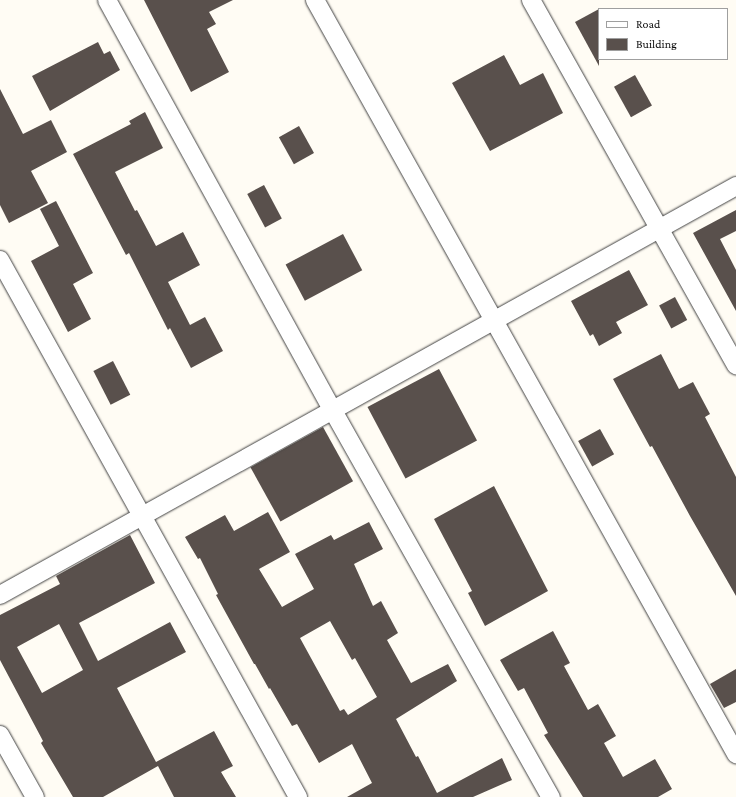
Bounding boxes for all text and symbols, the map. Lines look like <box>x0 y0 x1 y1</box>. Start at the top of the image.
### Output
legend <box>598 8 728 60</box>
text: Road <box>636 17 660 31</box>
text: Building <box>636 37 677 51</box>

